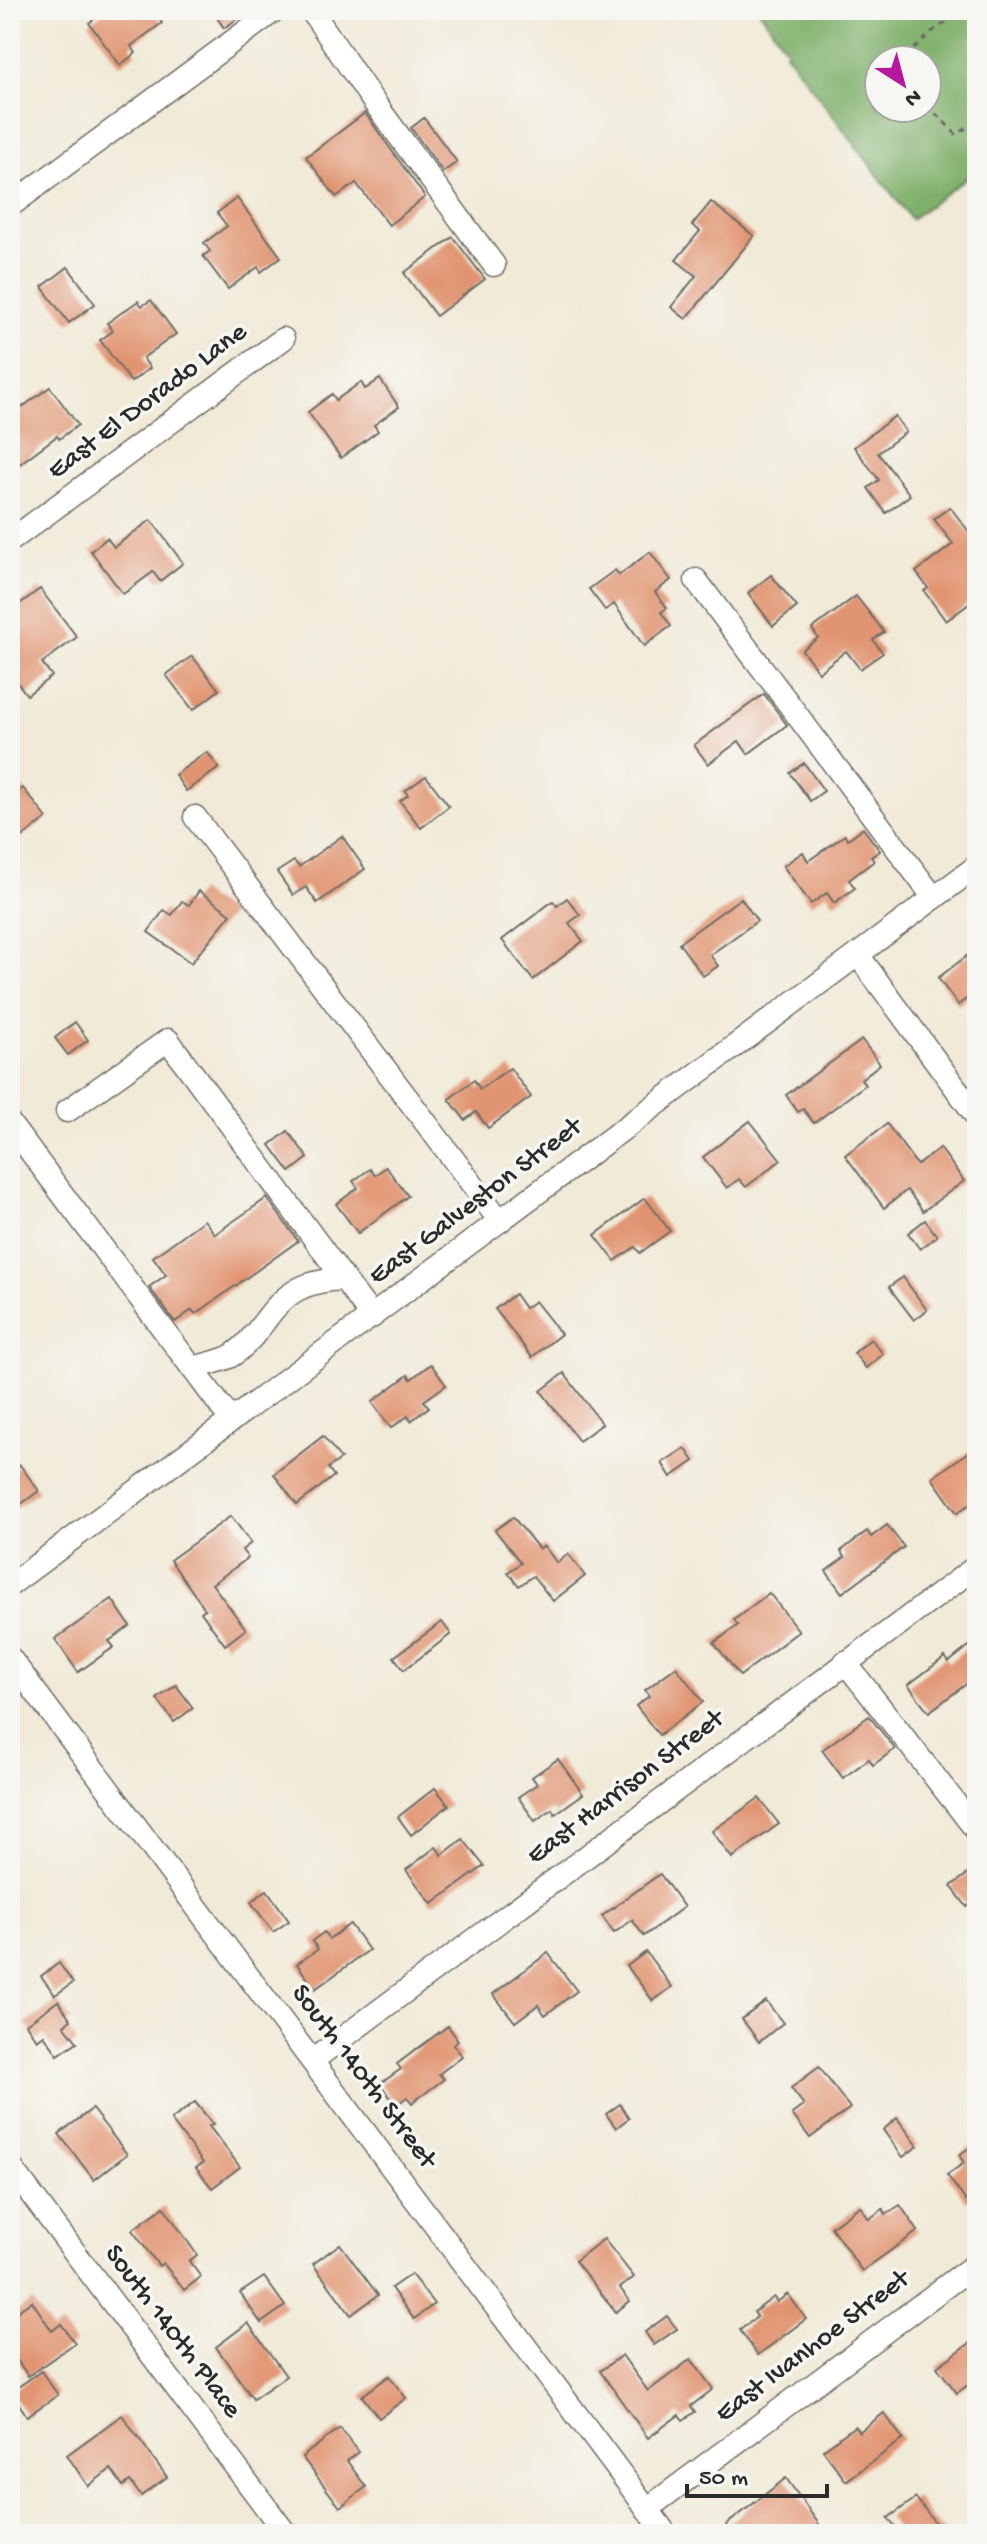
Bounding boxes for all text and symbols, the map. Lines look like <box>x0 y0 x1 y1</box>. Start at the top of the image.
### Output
north arrow <box>863 44 943 124</box>
text: N <box>899 82 926 112</box>
street label: East El Dorado Lane <box>42 316 255 488</box>
street label: East Galveston Street <box>363 1110 591 1293</box>
street label: East Harrison Street <box>521 1702 733 1873</box>
street label: South 140th Street <box>283 1978 445 2178</box>
street label: South 140th Place <box>96 2239 248 2426</box>
street label: East Ivanhoe Street <box>709 2262 919 2431</box>
scale bar <box>687 2448 827 2498</box>
text: 50 m <box>699 2465 748 2494</box>

